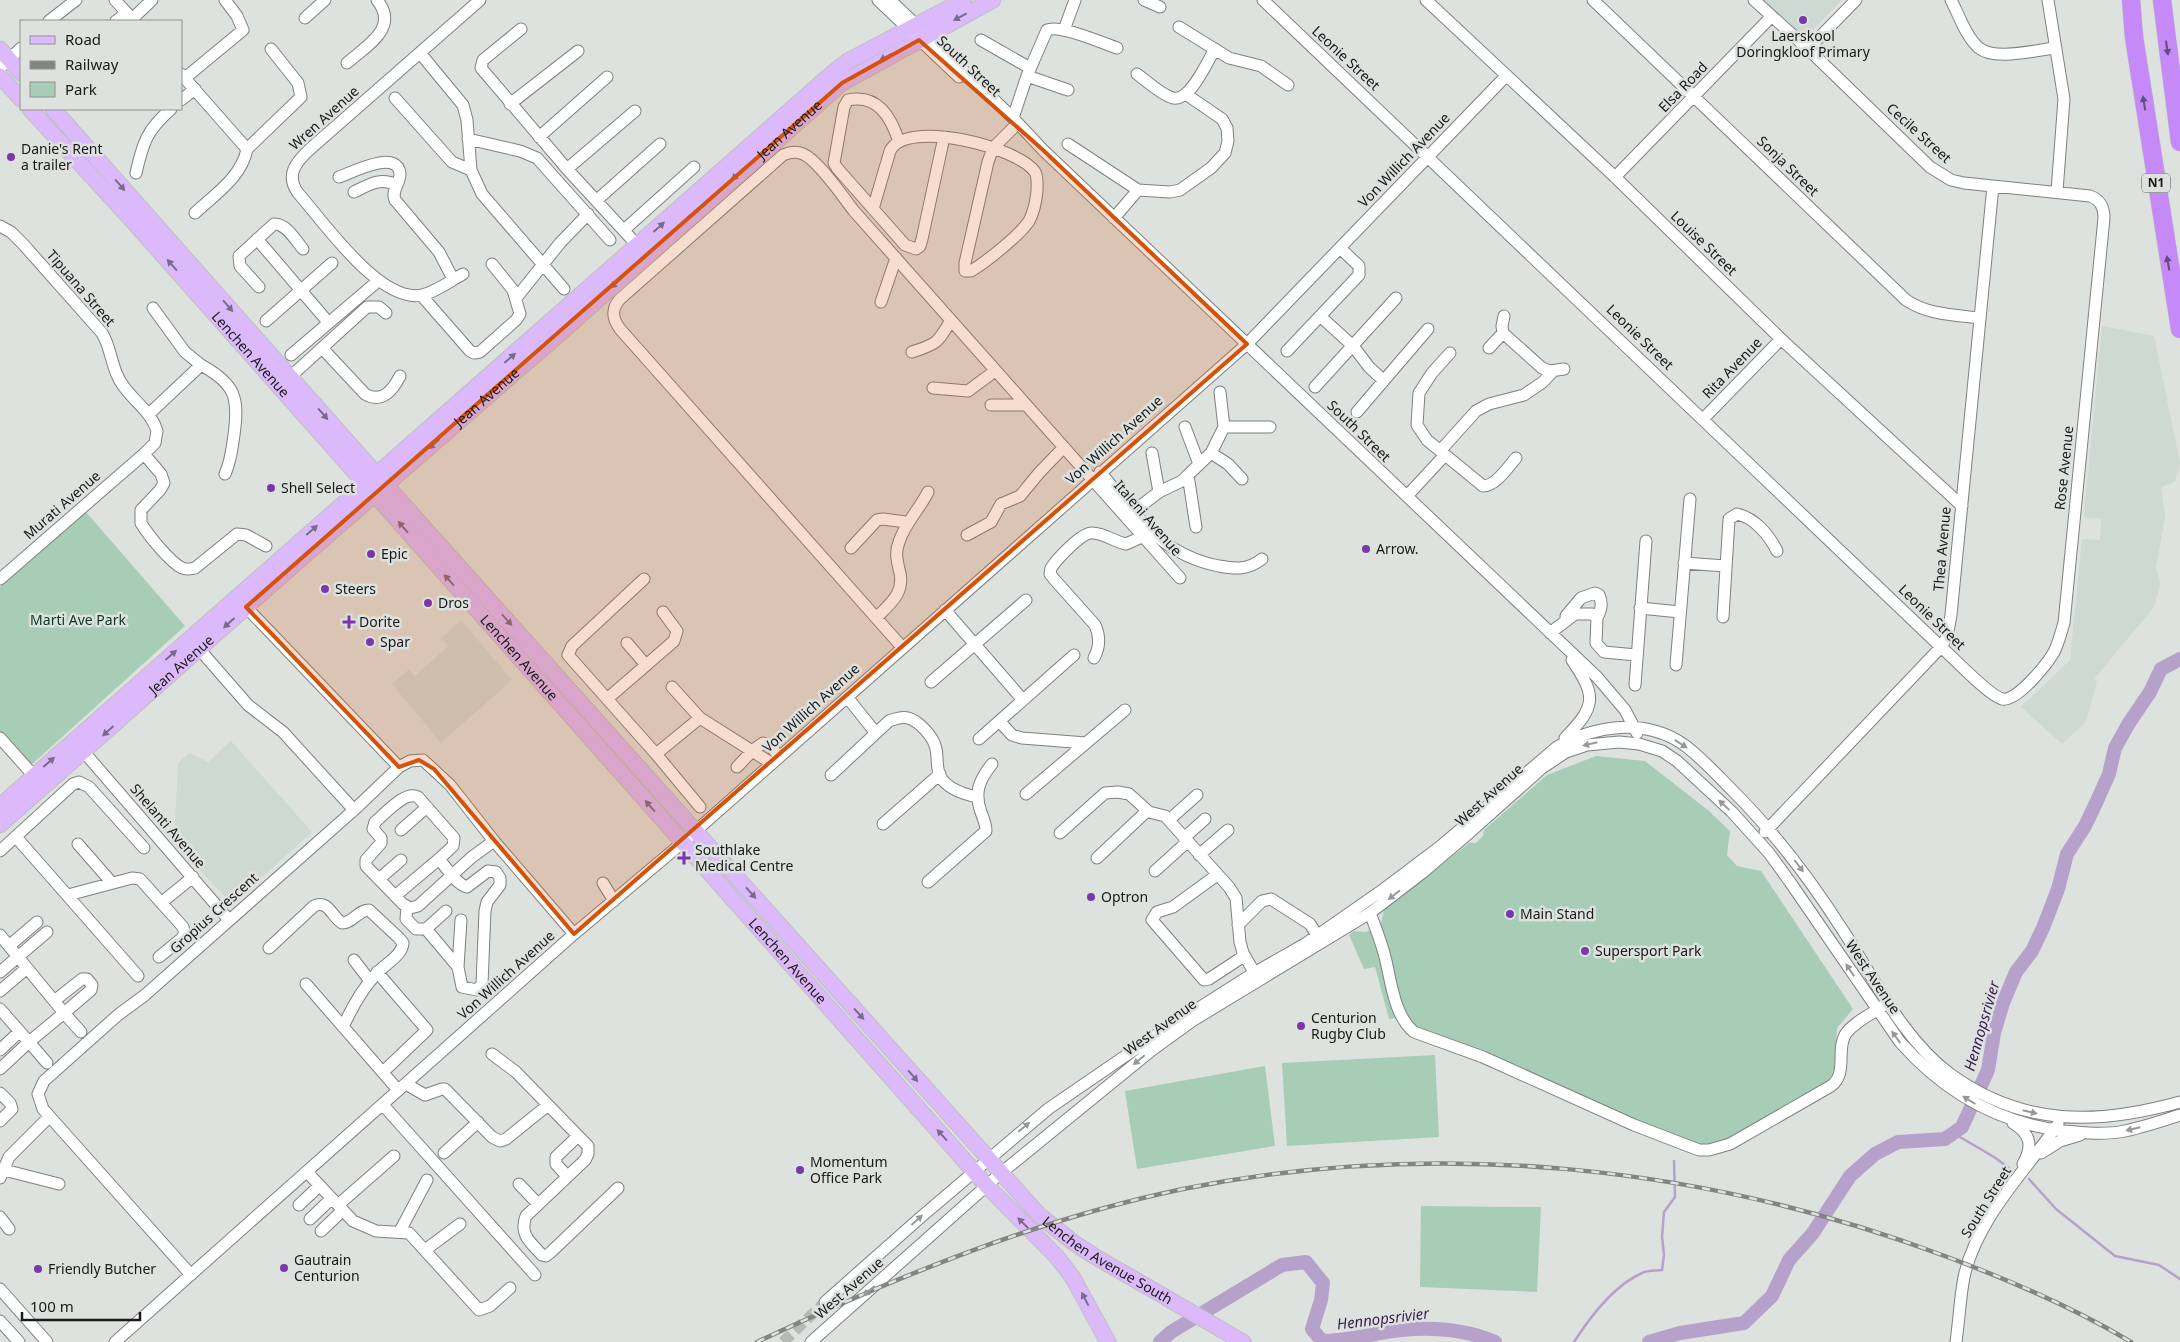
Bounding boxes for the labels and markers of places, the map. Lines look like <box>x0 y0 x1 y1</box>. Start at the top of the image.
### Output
marker: Laerskool Doringkloof Primary <box>1797 14 1809 26</box>
place label: Laerskool Doringkloof Primary <box>1736 26 1871 61</box>
place label: Danie's Rent a trailer <box>21 139 102 174</box>
marker: Danie's Rent a trailer <box>5 151 17 163</box>
place label: Shell Select <box>281 478 355 497</box>
marker: Shell Select <box>265 482 277 494</box>
place label: Arrow. <box>1376 539 1419 558</box>
marker: Arrow. <box>1360 543 1372 555</box>
place label: Epic <box>381 544 408 563</box>
marker: Epic <box>365 548 377 560</box>
place label: Steers <box>335 579 376 598</box>
marker: Steers <box>319 583 331 595</box>
place label: Dros <box>438 593 469 612</box>
marker: Dros <box>422 597 434 609</box>
place label: Dorite <box>359 612 400 631</box>
marker: Dorite <box>343 616 355 628</box>
place label: Spar <box>380 632 410 651</box>
marker: Spar <box>364 636 376 648</box>
place label: Southlake Medical Centre <box>695 840 794 875</box>
marker: Southlake Medical Centre <box>677 851 691 865</box>
place label: Optron <box>1101 887 1148 906</box>
marker: Optron <box>1085 891 1097 903</box>
place label: Main Stand <box>1520 904 1594 923</box>
marker: Main Stand <box>1504 908 1516 920</box>
place label: Supersport Park <box>1595 941 1702 960</box>
marker: Supersport Park <box>1579 945 1591 957</box>
place label: Centurion Rugby Club <box>1311 1008 1386 1043</box>
marker: Centurion Rugby Club <box>1295 1020 1307 1032</box>
place label: Momentum Office Park <box>810 1152 888 1187</box>
marker: Momentum Office Park <box>794 1164 806 1176</box>
place label: Gautrain Centurion <box>294 1250 360 1285</box>
place label: Friendly Butcher <box>48 1259 156 1278</box>
marker: Gautrain Centurion <box>278 1262 290 1274</box>
marker: Friendly Butcher <box>32 1263 44 1275</box>

